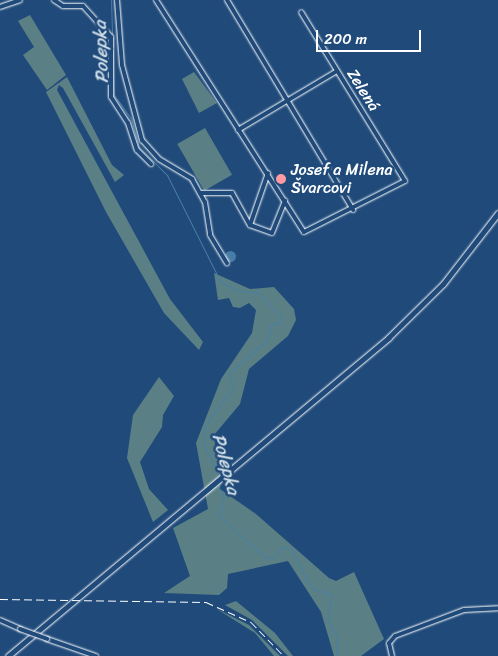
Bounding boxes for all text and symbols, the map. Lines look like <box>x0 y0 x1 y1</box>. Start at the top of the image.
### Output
water label: Polepka <box>89 20 113 84</box>
scale bar <box>318 20 423 52</box>
text: 200 m <box>324 26 367 52</box>
street label: Zelená <box>343 65 383 115</box>
place label: Josef a Milena Švarcovi <box>291 160 392 198</box>
marker: Josef a Milena Švarcovi <box>275 173 287 185</box>
water label: Polepka <box>207 431 245 497</box>

